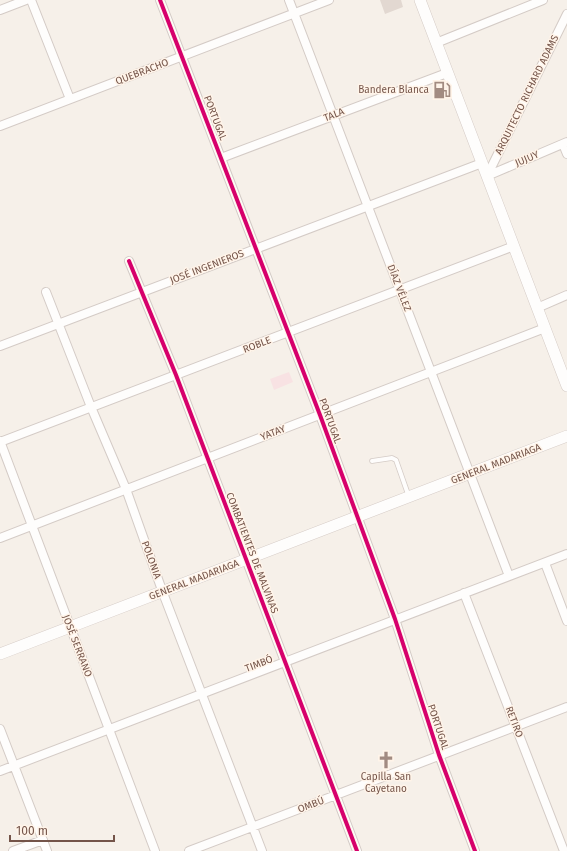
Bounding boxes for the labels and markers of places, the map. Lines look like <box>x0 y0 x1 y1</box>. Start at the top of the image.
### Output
fuel station icon: Bandera Blanca <box>432 80 452 100</box>
place label: Bandera Blanca <box>358 84 429 96</box>
church icon: Capilla San Cayetano <box>376 750 396 770</box>
place label: Capilla San Cayetano <box>361 771 411 795</box>

